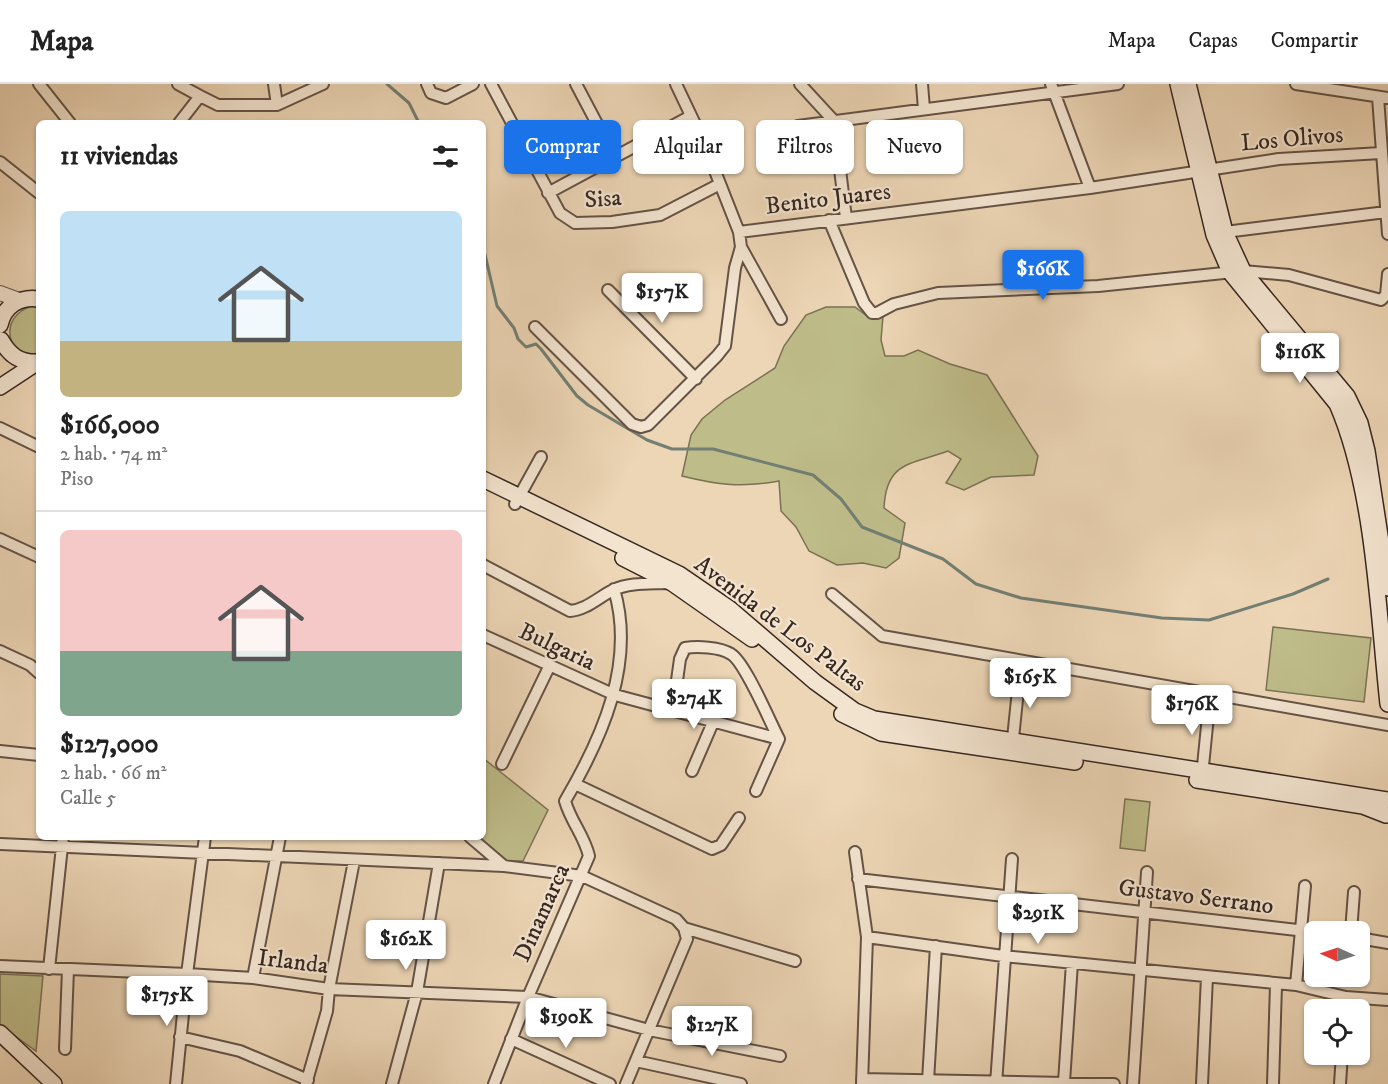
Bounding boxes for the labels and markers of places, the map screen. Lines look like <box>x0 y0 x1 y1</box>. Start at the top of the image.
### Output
pin: $166K <box>1001 250 1085 301</box>
pin: $157K <box>620 273 704 324</box>
pin: $116K <box>1258 333 1342 384</box>
pin: $165K <box>988 658 1072 709</box>
pin: $274K <box>652 679 736 730</box>
pin: $176K <box>1150 685 1234 736</box>
pin: $291K <box>996 894 1080 945</box>
pin: $162K <box>364 920 448 971</box>
pin: $175K <box>125 976 209 1027</box>
pin: $190K <box>524 998 608 1049</box>
pin: $127K <box>670 1006 754 1057</box>

